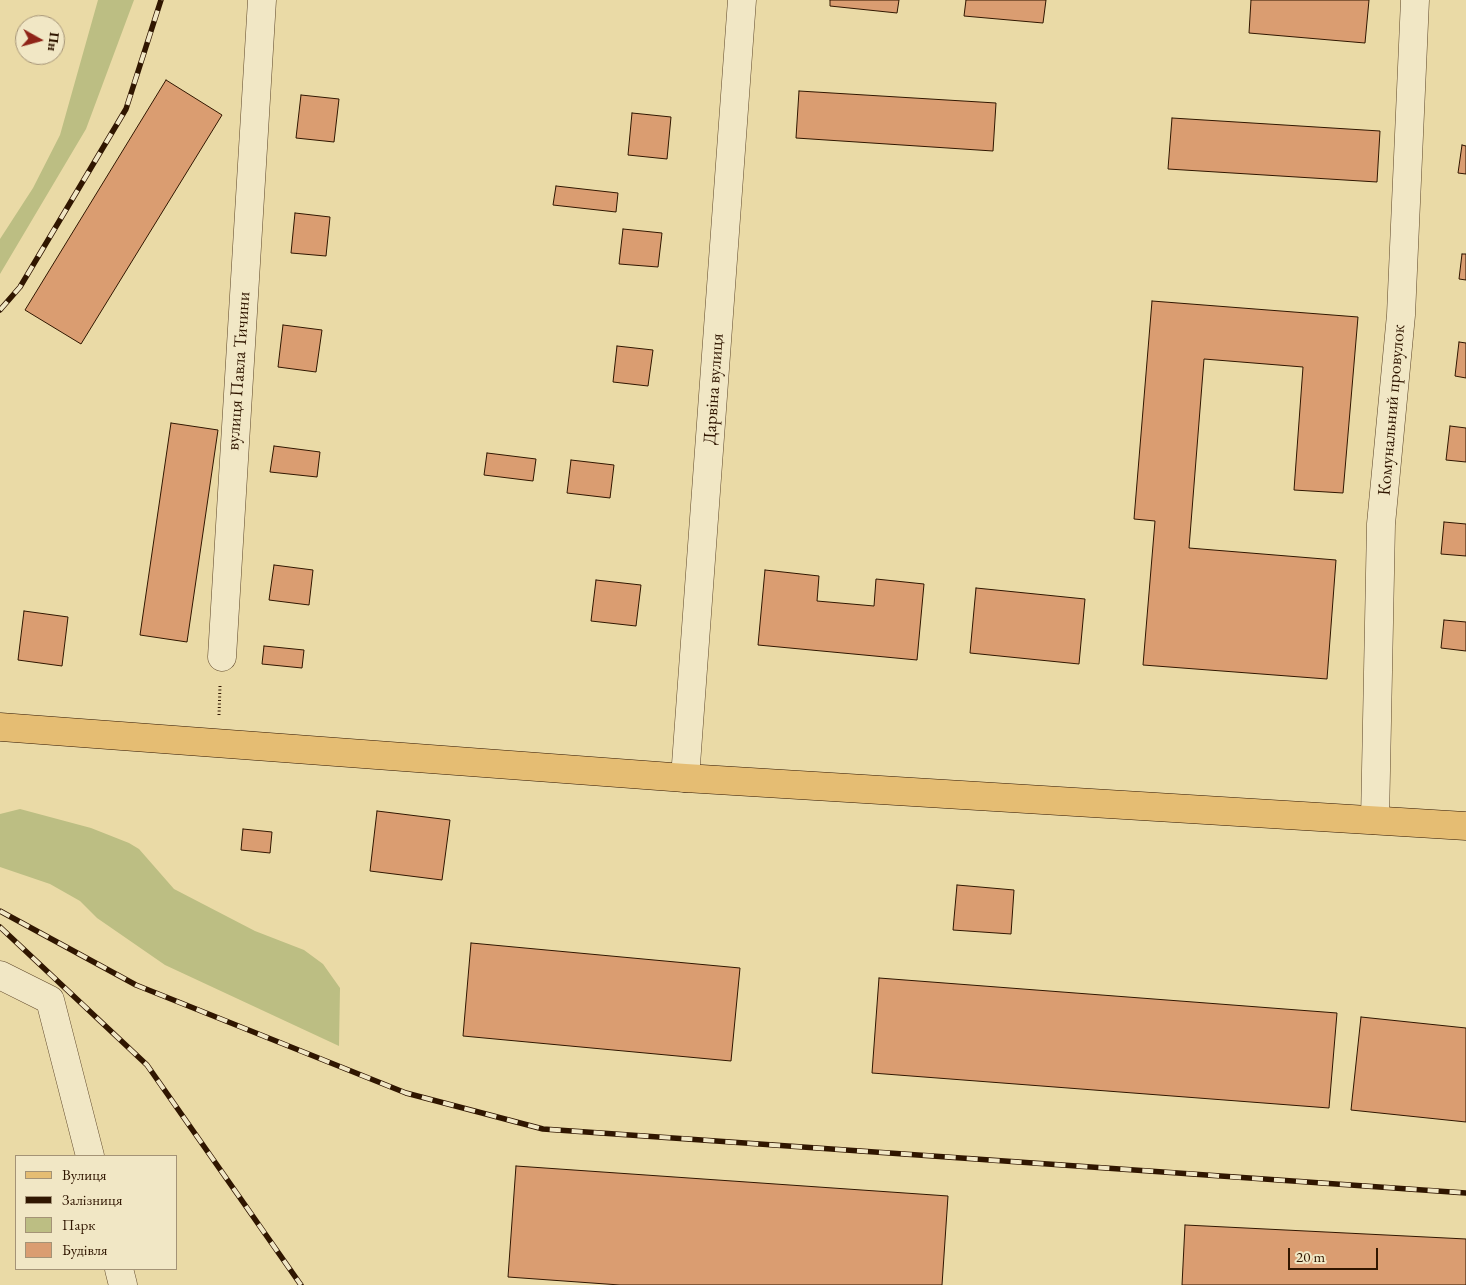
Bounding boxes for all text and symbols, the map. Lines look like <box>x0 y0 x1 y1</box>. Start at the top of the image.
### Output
north arrow <box>15 15 65 65</box>
text: Пн <box>44 31 64 52</box>
street label: вулиця Павла Тичини <box>223 291 255 451</box>
street label: Комунальний провулок <box>1374 323 1410 497</box>
street label: Дарвіна вулиця <box>699 333 729 445</box>
legend <box>15 1155 178 1270</box>
text: Вулиця <box>62 1165 107 1184</box>
text: Залізниця <box>62 1190 122 1209</box>
text: Парк <box>62 1215 95 1234</box>
scale bar <box>1291 1238 1381 1270</box>
text: Будівля <box>62 1240 108 1259</box>
text: 20 m <box>1296 1247 1325 1266</box>

